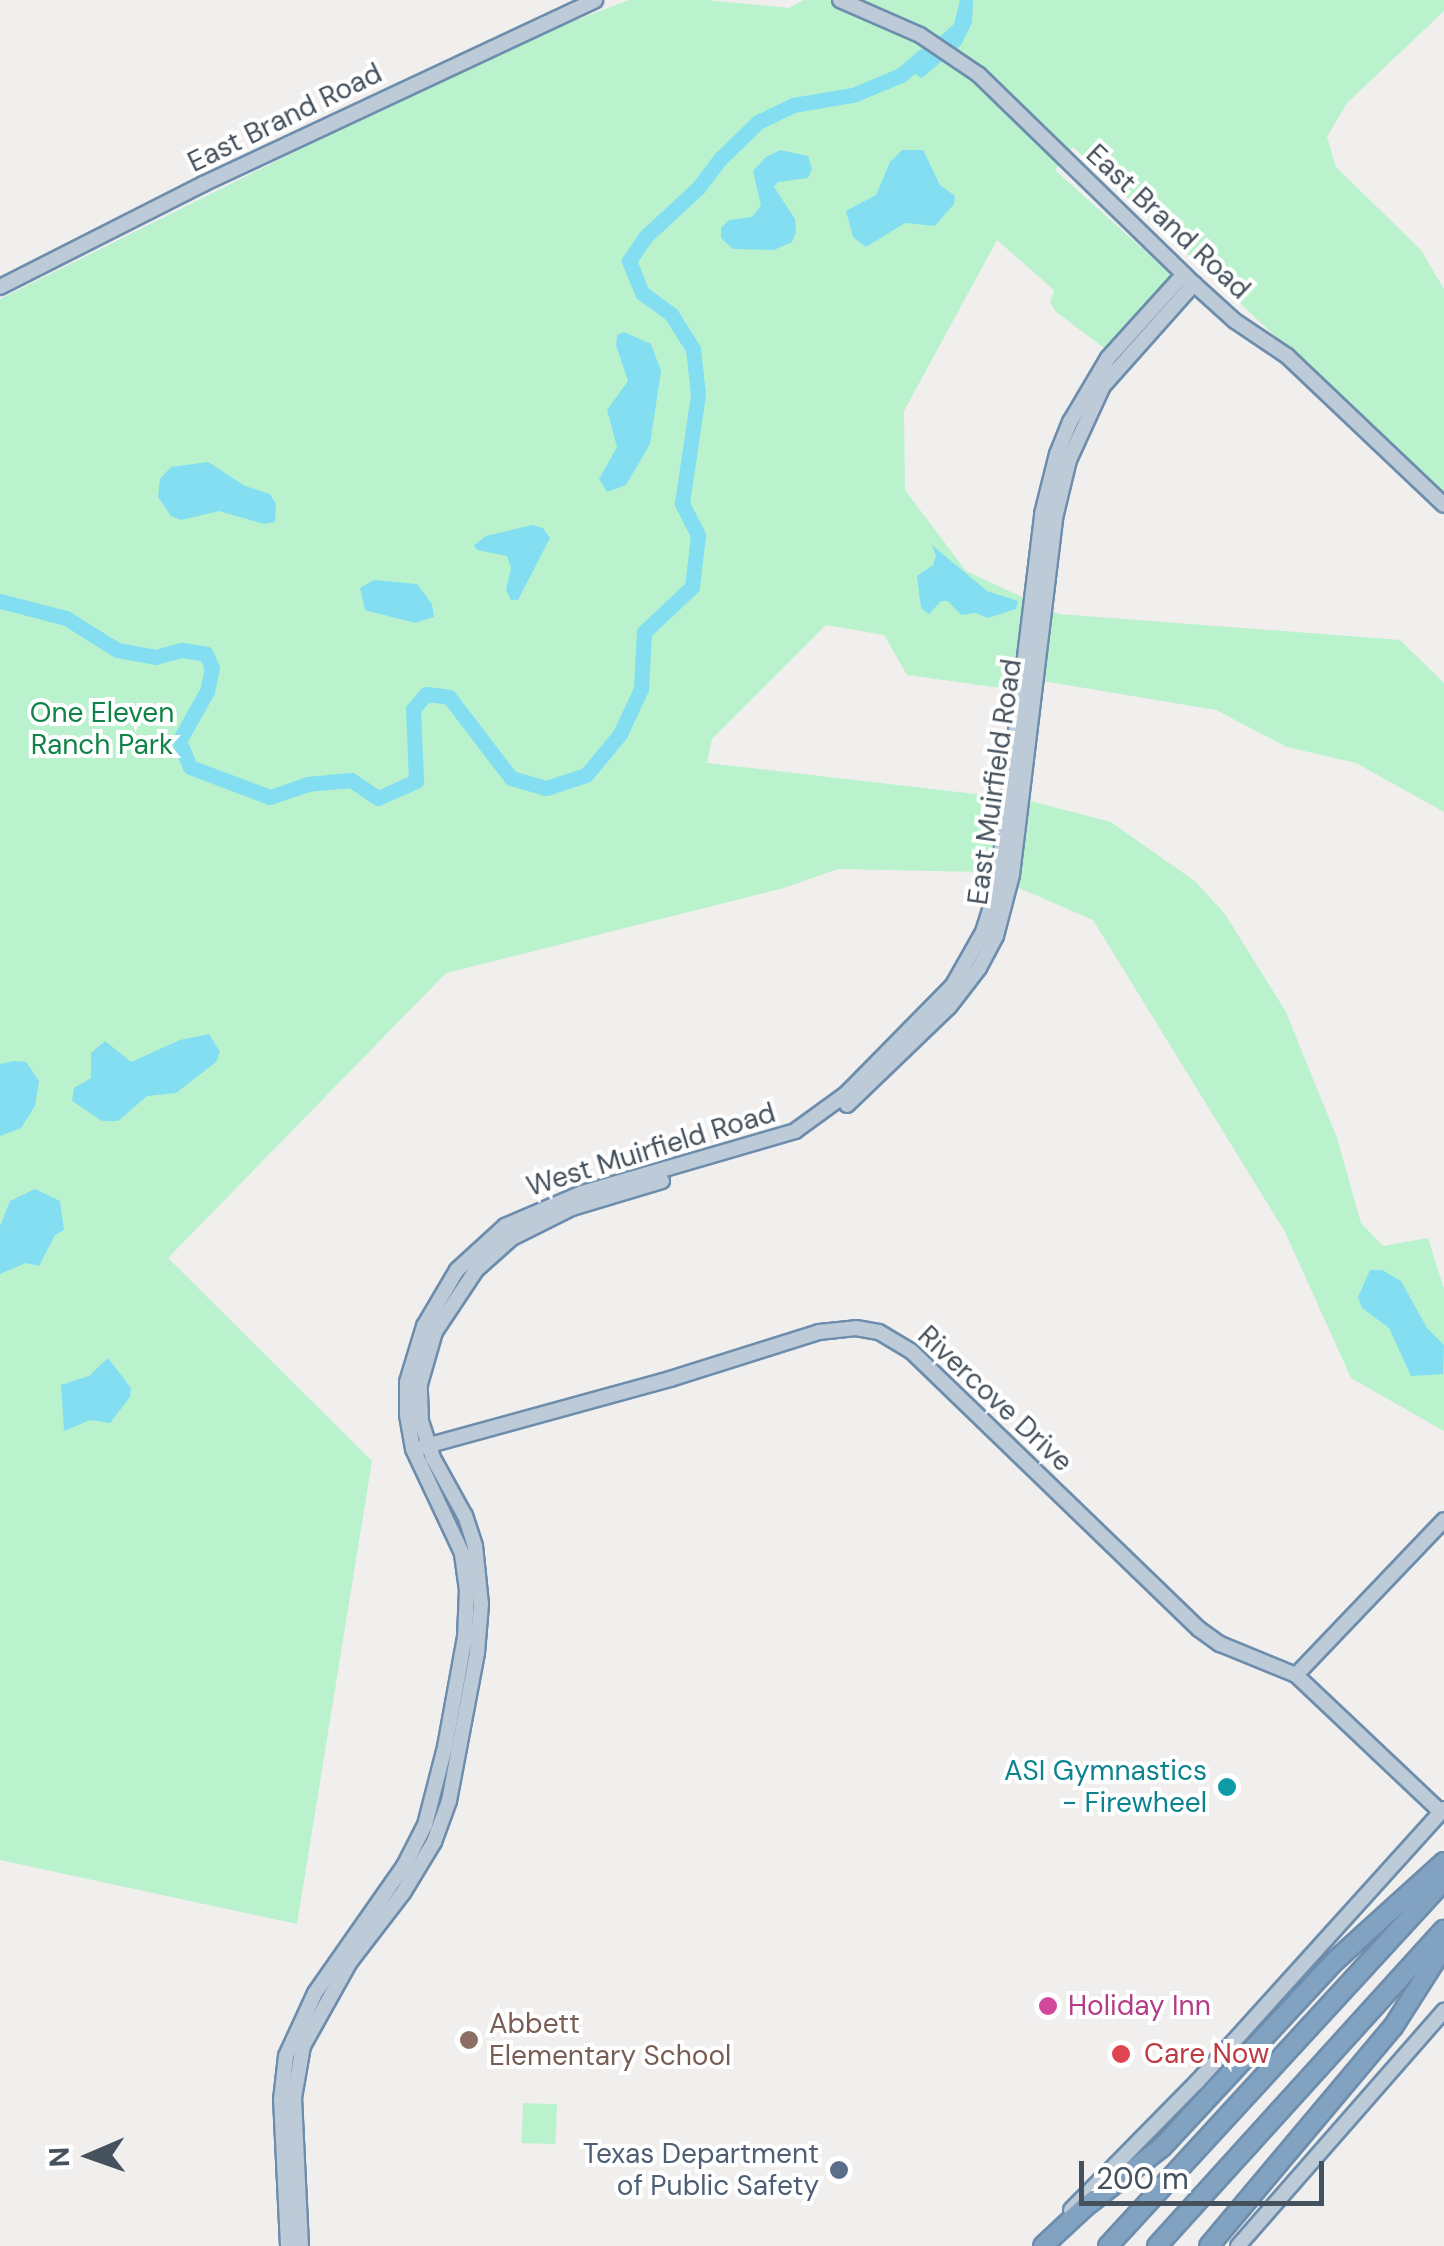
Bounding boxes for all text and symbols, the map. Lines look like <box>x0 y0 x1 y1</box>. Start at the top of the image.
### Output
street label: East Brand Road <box>183 57 387 179</box>
street label: East Brand Road <box>1079 138 1257 306</box>
street label: East Muirfield Road <box>961 657 1029 907</box>
park label: One Eleven Ranch Park <box>30 696 174 762</box>
street label: West Muirfield Road <box>523 1096 779 1204</box>
street label: Rivercove Drive <box>911 1319 1079 1479</box>
place label: ASI Gymnastics - Firewheel <box>1004 1754 1207 1820</box>
marker: ASI Gymnastics - Firewheel <box>1216 1776 1238 1798</box>
place label: Holiday Inn <box>1068 1989 1211 2023</box>
marker: Holiday Inn <box>1037 1995 1059 2017</box>
place label: Abbett Elementary School <box>489 2007 731 2073</box>
marker: Abbett Elementary School <box>458 2029 480 2051</box>
place label: Care Now <box>1144 2037 1269 2071</box>
marker: Care Now <box>1108 2041 1134 2067</box>
north arrow <box>40 2106 140 2206</box>
place label: Texas Department of Public Safety <box>583 2137 819 2203</box>
scale bar <box>1084 2141 1329 2203</box>
text: N <box>41 2146 78 2168</box>
marker: Texas Department of Public Safety <box>828 2159 850 2181</box>
text: 200 m <box>1096 2159 1189 2198</box>

